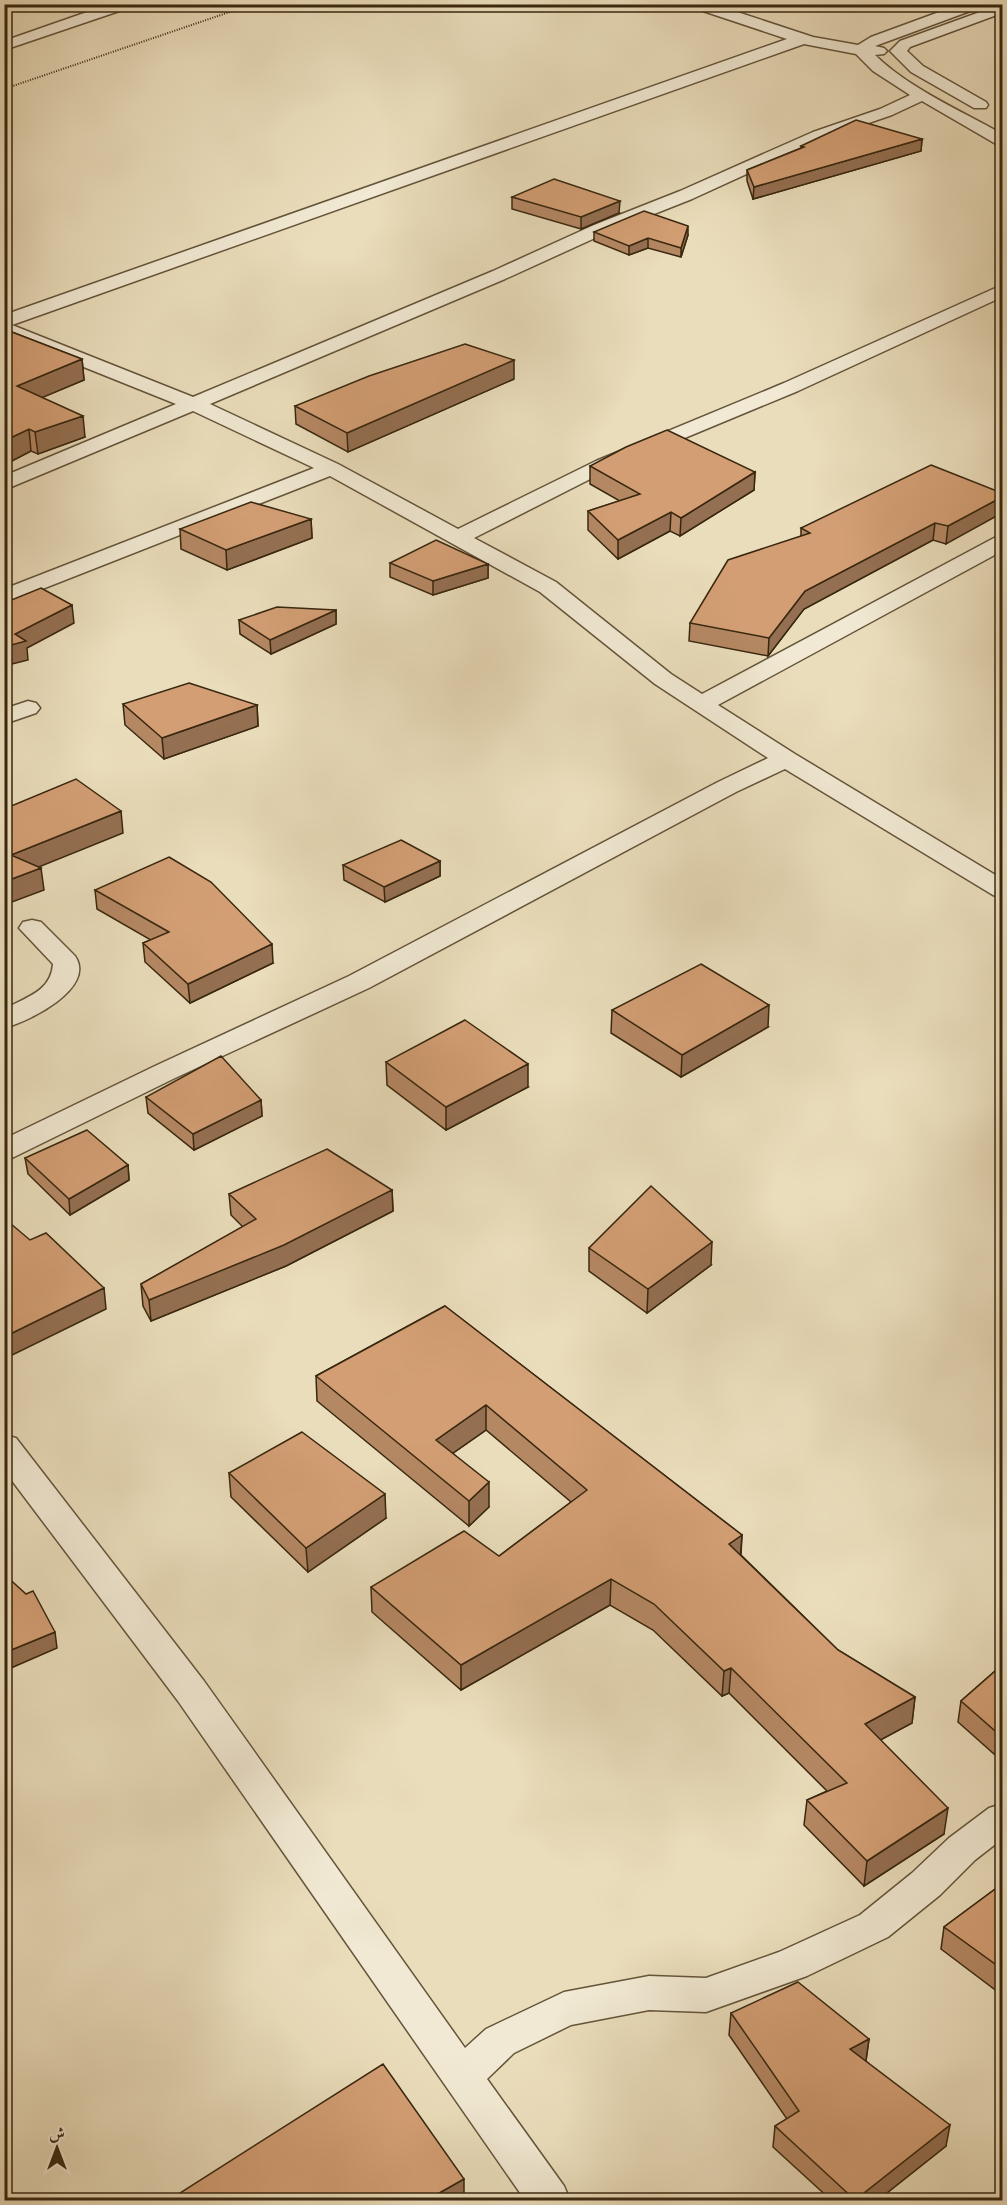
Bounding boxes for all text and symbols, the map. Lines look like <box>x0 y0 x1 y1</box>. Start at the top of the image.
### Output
north arrow <box>27 2118 87 2178</box>
text: ش <box>49 2123 65 2144</box>

